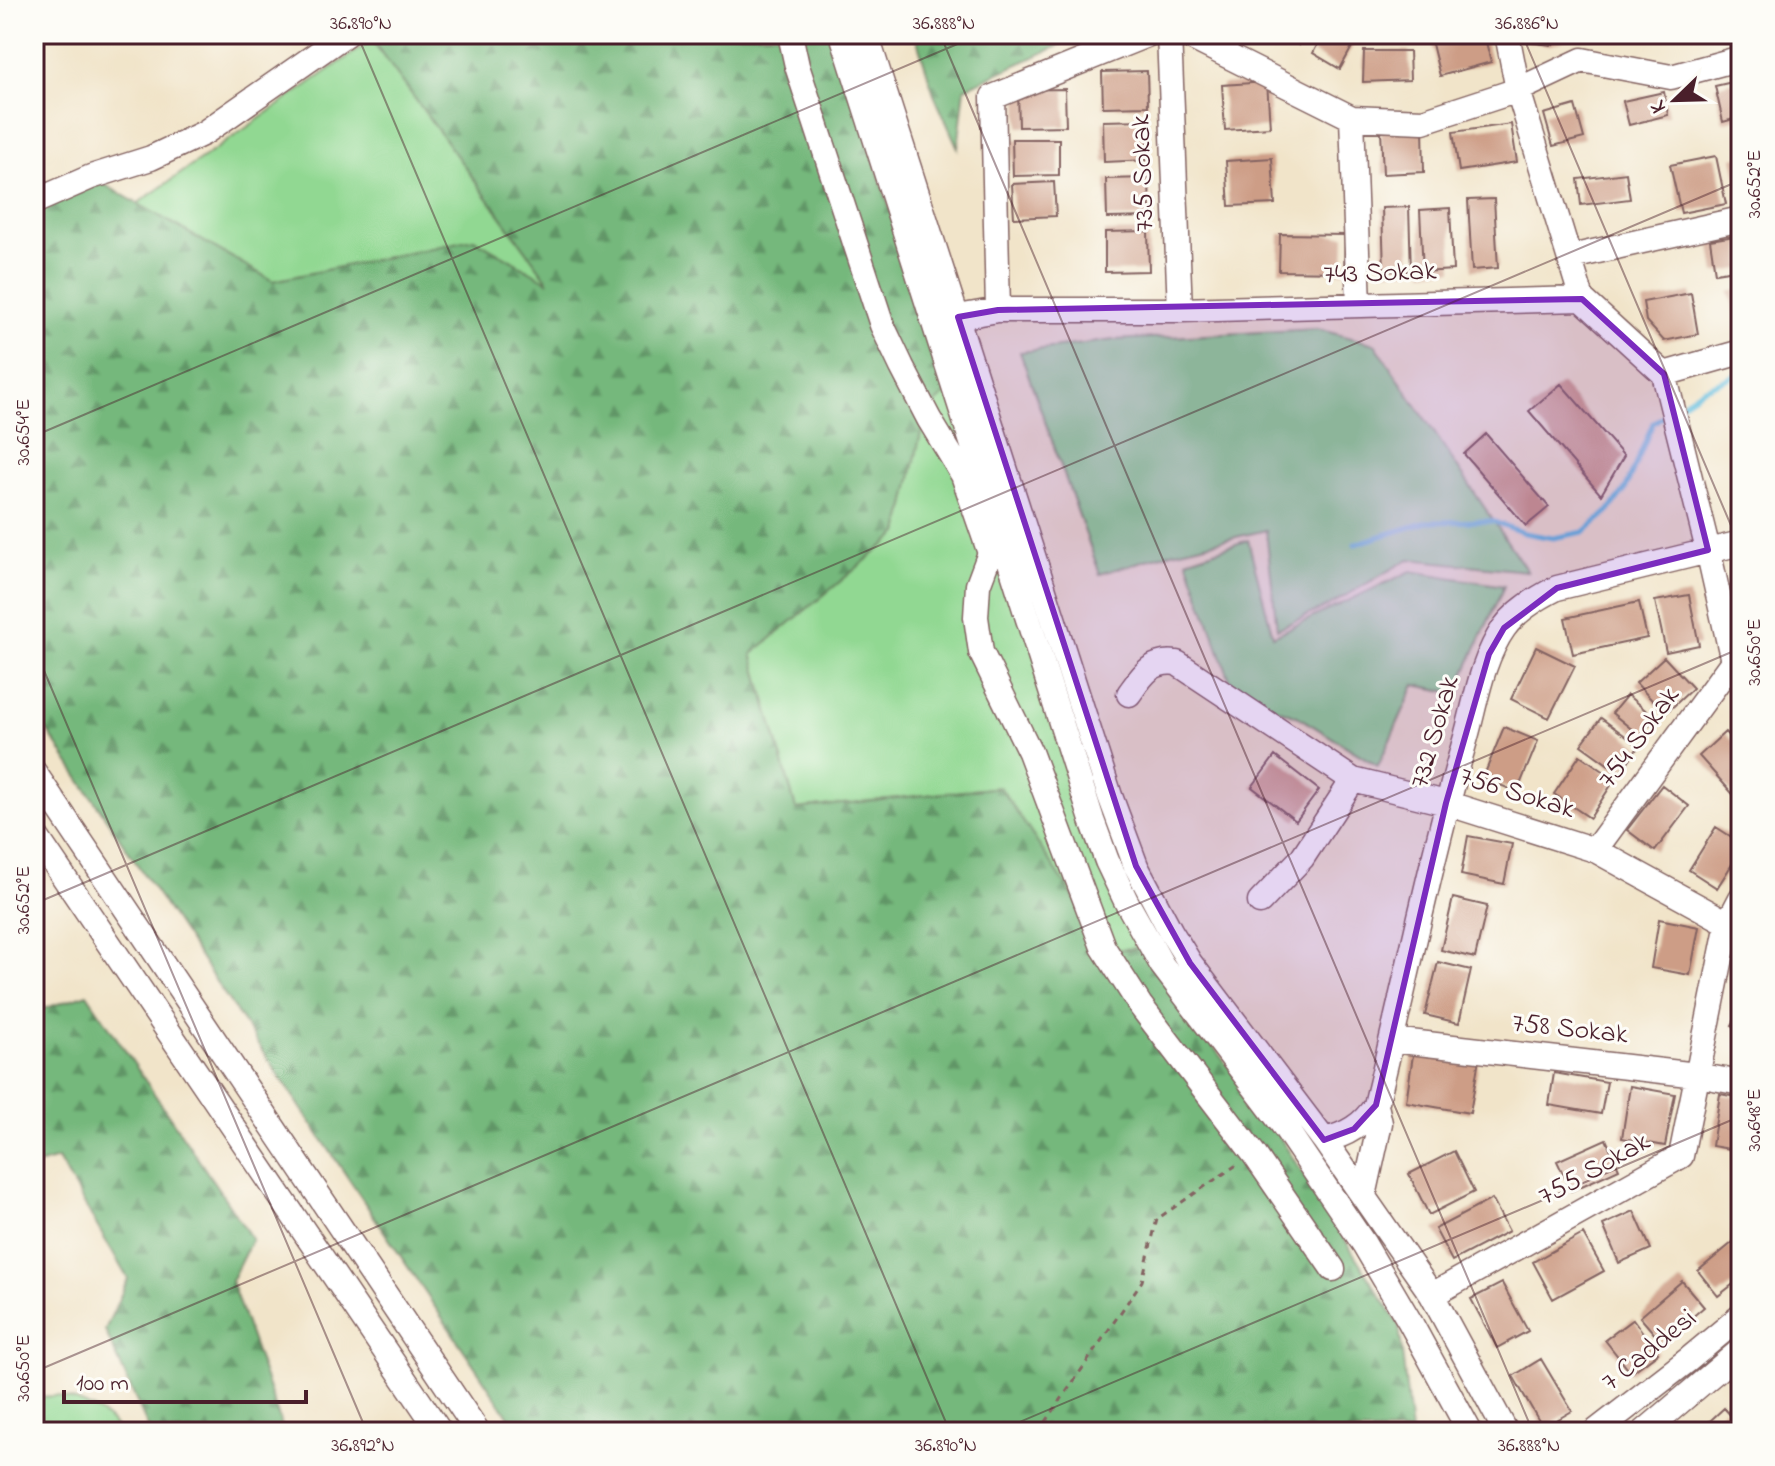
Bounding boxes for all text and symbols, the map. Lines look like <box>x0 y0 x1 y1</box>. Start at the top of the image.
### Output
text: 36.890°N <box>330 10 392 39</box>
text: 36.888°N <box>913 10 975 39</box>
text: 36.886°N <box>1495 10 1559 39</box>
north arrow <box>1635 60 1715 140</box>
text: K <box>1642 94 1676 118</box>
street label: 735 Sokak <box>1121 113 1167 232</box>
text: 30.652°E <box>1741 150 1770 218</box>
street label: 743 Sokak <box>1323 252 1438 296</box>
text: 30.654°E <box>10 399 39 465</box>
text: 30.650°E <box>1741 618 1770 686</box>
street label: 732 Sokak <box>1400 670 1472 793</box>
street label: 754 Sokak <box>1589 678 1692 798</box>
street label: 756 Sokak <box>1454 757 1580 831</box>
text: 30.652°E <box>10 866 39 934</box>
street label: 758 Sokak <box>1510 1004 1631 1057</box>
text: 30.648°E <box>1741 1089 1770 1152</box>
street label: 755 Sokak <box>1532 1122 1659 1217</box>
street label: 7 Caddesi <box>1593 1300 1707 1402</box>
text: 30.650°E <box>10 1334 39 1402</box>
scale bar <box>64 1354 306 1404</box>
text: 100 m <box>76 1367 129 1402</box>
text: 36.892°N <box>331 1432 395 1461</box>
text: 36.890°N <box>915 1432 977 1461</box>
text: 36.888°N <box>1498 1432 1560 1461</box>

